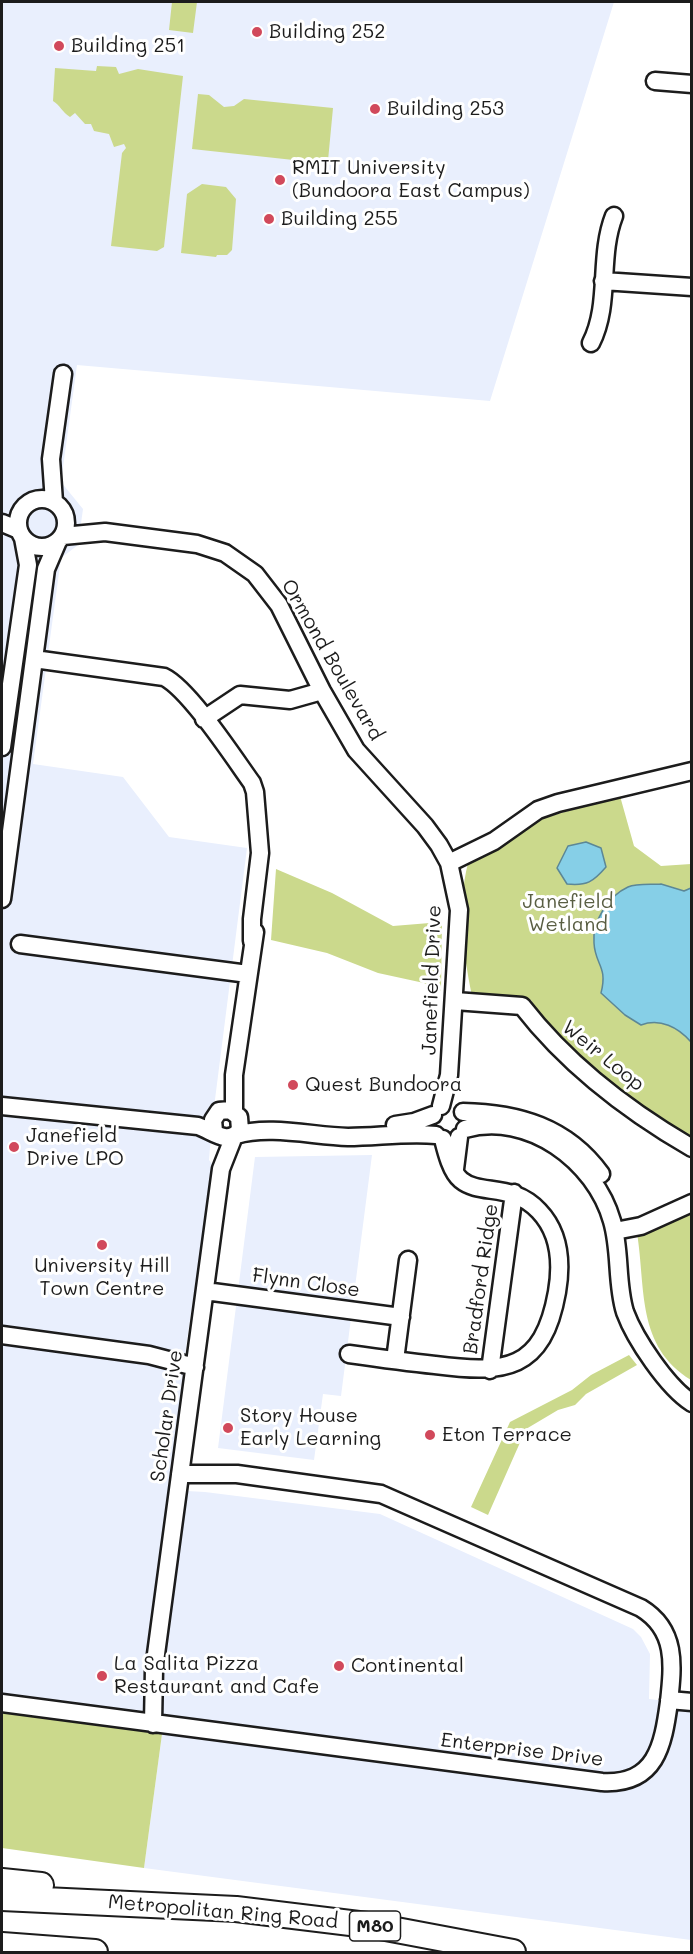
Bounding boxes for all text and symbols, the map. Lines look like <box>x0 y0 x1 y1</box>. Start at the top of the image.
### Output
place label: Building 252 <box>269 20 385 44</box>
marker: Building 252 <box>250 25 264 39</box>
place label: Building 251 <box>71 34 185 58</box>
marker: Building 251 <box>52 39 66 53</box>
place label: Building 253 <box>387 97 504 121</box>
marker: Building 253 <box>368 102 382 116</box>
place label: RMIT University (Bundoora East Campus) <box>292 156 530 203</box>
marker: RMIT University (Bundoora East Campus) <box>273 173 287 187</box>
place label: Building 255 <box>281 207 398 231</box>
marker: Building 255 <box>262 212 276 226</box>
street label: Ormond Boulevard <box>276 575 388 745</box>
park label: Janefield Wetland <box>523 890 613 937</box>
street label: Janefield Drive <box>417 905 447 1055</box>
street label: Weir Loop <box>557 1015 649 1097</box>
place label: Quest Bundoora <box>305 1073 462 1097</box>
marker: Quest Bundoora <box>286 1078 300 1092</box>
place label: Janefield Drive LPO <box>26 1124 124 1171</box>
marker: Janefield Drive LPO <box>7 1140 21 1154</box>
street label: Bradford Ridge <box>459 1202 503 1356</box>
marker: University Hill Town Centre <box>95 1238 109 1252</box>
place label: University Hill Town Centre <box>34 1254 170 1301</box>
street label: Flynn Close <box>251 1264 361 1302</box>
street label: Scholar Drive <box>146 1349 188 1483</box>
place label: Story House Early Learning <box>240 1404 381 1451</box>
marker: Story House Early Learning <box>221 1421 235 1435</box>
place label: Eton Terrace <box>442 1423 572 1447</box>
marker: Eton Terrace <box>423 1428 437 1442</box>
place label: La Salita Pizza Restaurant and Cafe <box>114 1652 319 1699</box>
place label: Continental <box>351 1654 464 1678</box>
marker: Continental <box>332 1659 346 1673</box>
marker: La Salita Pizza Restaurant and Cafe <box>95 1669 109 1683</box>
street label: Enterprise Drive <box>439 1728 605 1772</box>
street label: Metropolitan Ring Road <box>107 1890 339 1934</box>
road number: M80 <box>350 1911 400 1941</box>

